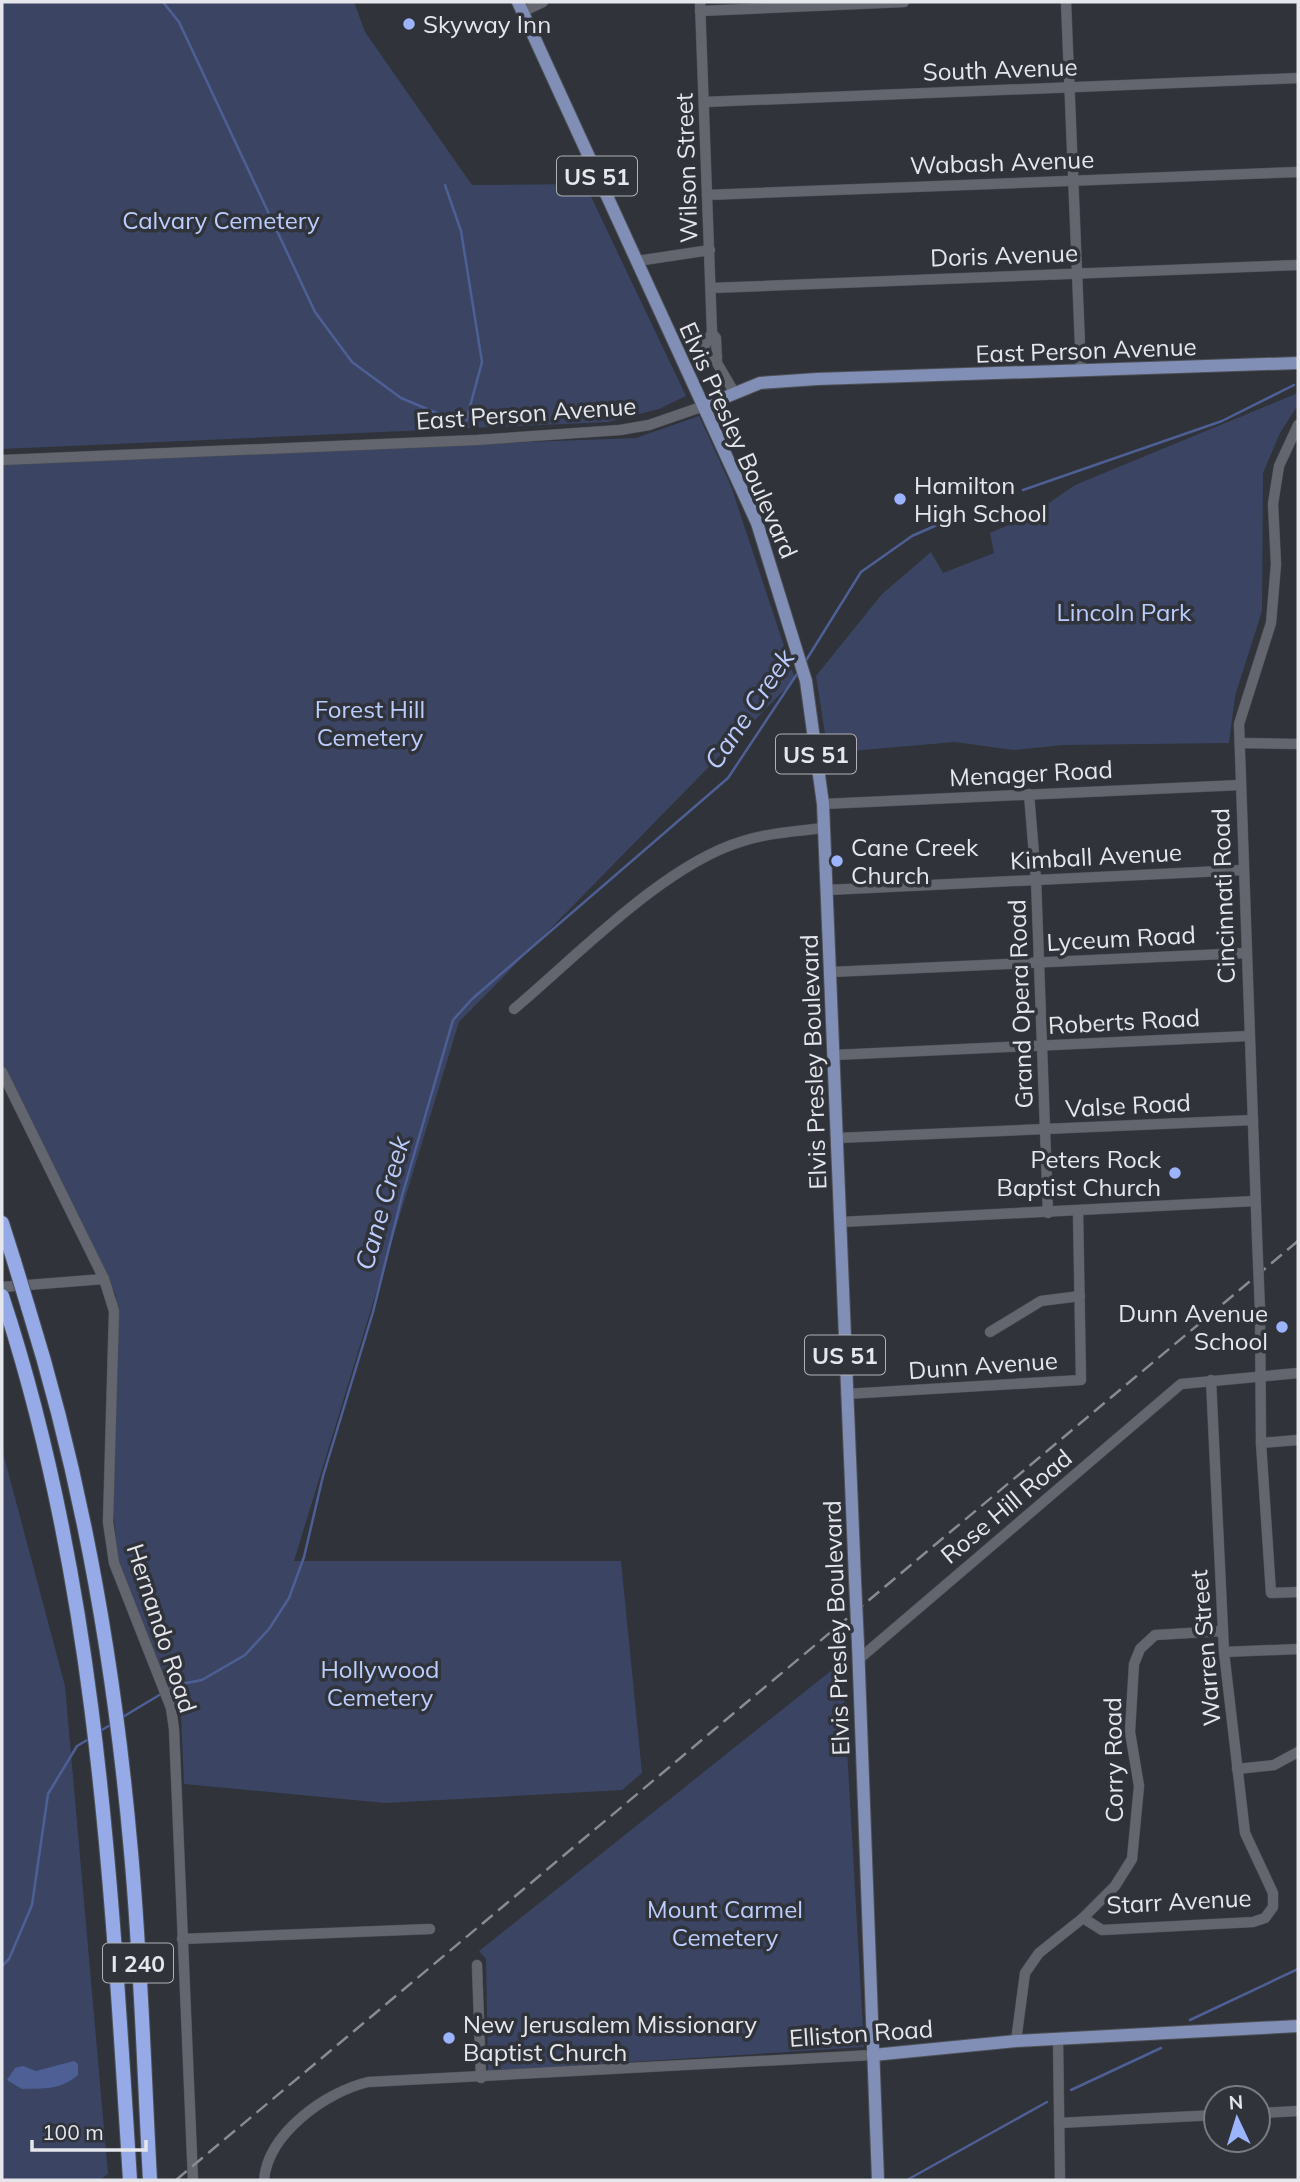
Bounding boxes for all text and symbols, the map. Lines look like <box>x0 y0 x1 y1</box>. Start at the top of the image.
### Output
place label: Skyway Inn <box>423 9 551 39</box>
marker: Skyway Inn <box>401 16 417 32</box>
street label: South Avenue <box>922 51 1078 87</box>
street label: Wilson Street <box>668 92 704 244</box>
street label: Wabash Avenue <box>909 144 1095 180</box>
road number: US 51 <box>557 156 637 196</box>
park label: Calvary Cemetery <box>122 205 320 235</box>
street label: Doris Avenue <box>930 237 1078 273</box>
street label: Elvis Presley Boulevard <box>673 317 805 563</box>
street label: East Person Avenue <box>975 331 1197 369</box>
street label: East Person Avenue <box>415 390 637 436</box>
place label: Hamilton High School <box>914 470 1047 528</box>
marker: Hamilton High School <box>892 491 908 507</box>
park label: Lincoln Park <box>1057 597 1192 627</box>
water label: Cane Creek <box>697 642 802 775</box>
park label: Forest Hill Cemetery <box>315 694 425 752</box>
road number: US 51 <box>776 734 856 774</box>
street label: Menager Road <box>949 754 1113 792</box>
street label: Cincinnati Road <box>1205 808 1241 984</box>
place label: Cane Creek Church <box>851 832 979 890</box>
street label: Kimball Avenue <box>1009 837 1183 875</box>
marker: Cane Creek Church <box>829 853 845 869</box>
street label: Grand Opera Road <box>1001 899 1039 1109</box>
street label: Lyceum Road <box>1046 919 1196 957</box>
street label: Elvis Presley Boulevard <box>794 934 832 1190</box>
street label: Roberts Road <box>1047 1002 1201 1040</box>
street label: Valse Road <box>1065 1087 1191 1123</box>
water label: Cane Creek <box>347 1132 417 1274</box>
place label: Peters Rock Baptist Church <box>997 1144 1162 1202</box>
marker: Peters Rock Baptist Church <box>1167 1165 1183 1181</box>
place label: Dunn Avenue School <box>1118 1298 1268 1356</box>
marker: Dunn Avenue School <box>1274 1319 1290 1335</box>
road number: US 51 <box>805 1336 885 1374</box>
street label: Dunn Avenue <box>907 1345 1059 1385</box>
street label: Rose Hill Road <box>934 1442 1078 1570</box>
street label: Elvis Presley Boulevard <box>817 1500 855 1756</box>
street label: Hernando Road <box>121 1540 203 1716</box>
street label: Warren Street <box>1183 1569 1227 1727</box>
park label: Hollywood Cemetery <box>320 1654 440 1712</box>
street label: Corry Road <box>1097 1697 1129 1823</box>
street label: Starr Avenue <box>1106 1882 1252 1920</box>
park label: Mount Carmel Cemetery <box>647 1894 803 1952</box>
road number: I 240 <box>103 1944 173 1982</box>
place label: New Jerusalem Missionary Baptist Church <box>463 2009 757 2067</box>
street label: Elliston Road <box>788 2013 934 2053</box>
marker: New Jerusalem Missionary Baptist Church <box>441 2030 457 2046</box>
north arrow <box>1202 2084 1272 2154</box>
text: N <box>1228 2090 1244 2115</box>
scale bar <box>32 2108 145 2152</box>
text: 100 m <box>42 2119 104 2145</box>

